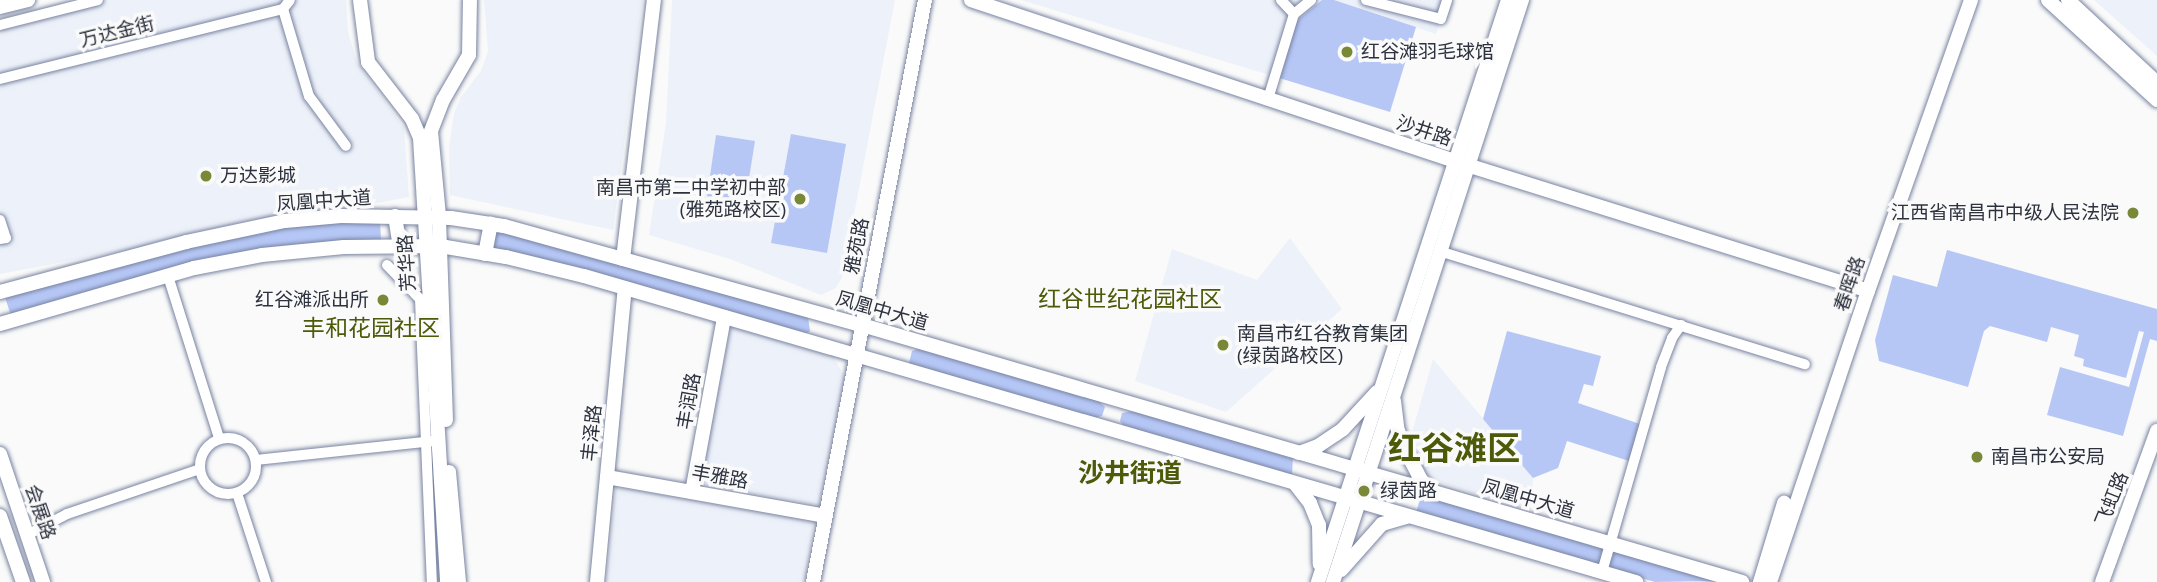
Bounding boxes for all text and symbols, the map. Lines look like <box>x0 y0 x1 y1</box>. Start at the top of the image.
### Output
street label: 万达金街 <box>77 12 157 52</box>
place label: 红谷滩羽毛球馆 <box>1361 41 1494 63</box>
marker: 红谷滩羽毛球馆 <box>1339 44 1355 60</box>
street label: 沙井路 <box>1393 111 1455 151</box>
place label: 万达影城 <box>220 165 296 187</box>
marker: 万达影城 <box>198 168 214 184</box>
place label: 南昌市第二中学初中部 (雅苑路校区) <box>596 177 786 221</box>
street label: 凤凰中大道 <box>276 186 372 216</box>
marker: 南昌市第二中学初中部 (雅苑路校区) <box>792 191 808 207</box>
place label: 江西省南昌市中级人民法院 <box>1891 202 2119 224</box>
marker: 江西省南昌市中级人民法院 <box>2125 205 2141 221</box>
street label: 雅苑路 <box>840 216 874 276</box>
street label: 芳华路 <box>394 234 420 292</box>
street label: 春晖路 <box>1830 253 1870 315</box>
district label: 红谷世纪花园社区 <box>1038 284 1222 312</box>
street label: 凤凰中大道 <box>833 287 931 335</box>
place label: 红谷滩派出所 <box>255 289 369 311</box>
marker: 红谷滩派出所 <box>375 292 391 308</box>
district label: 丰和花园社区 <box>302 313 440 341</box>
place label: 南昌市红谷教育集团 (绿茵路校区) <box>1237 323 1408 367</box>
marker: 南昌市红谷教育集团 (绿茵路校区) <box>1215 337 1231 353</box>
street label: 丰润路 <box>673 371 705 431</box>
street label: 丰泽路 <box>578 403 606 463</box>
district label: 红谷滩区 <box>1388 428 1520 468</box>
place label: 南昌市公安局 <box>1991 446 2105 468</box>
marker: 南昌市公安局 <box>1969 449 1985 465</box>
district label: 沙井街道 <box>1078 457 1182 489</box>
street label: 丰雅路 <box>690 461 750 493</box>
street label: 飞虹路 <box>2091 468 2133 530</box>
street label: 凤凰中大道 <box>1479 475 1577 523</box>
place label: 绿茵路 <box>1380 480 1437 502</box>
street label: 会展路 <box>20 481 60 543</box>
marker: 绿茵路 <box>1354 481 1374 501</box>

